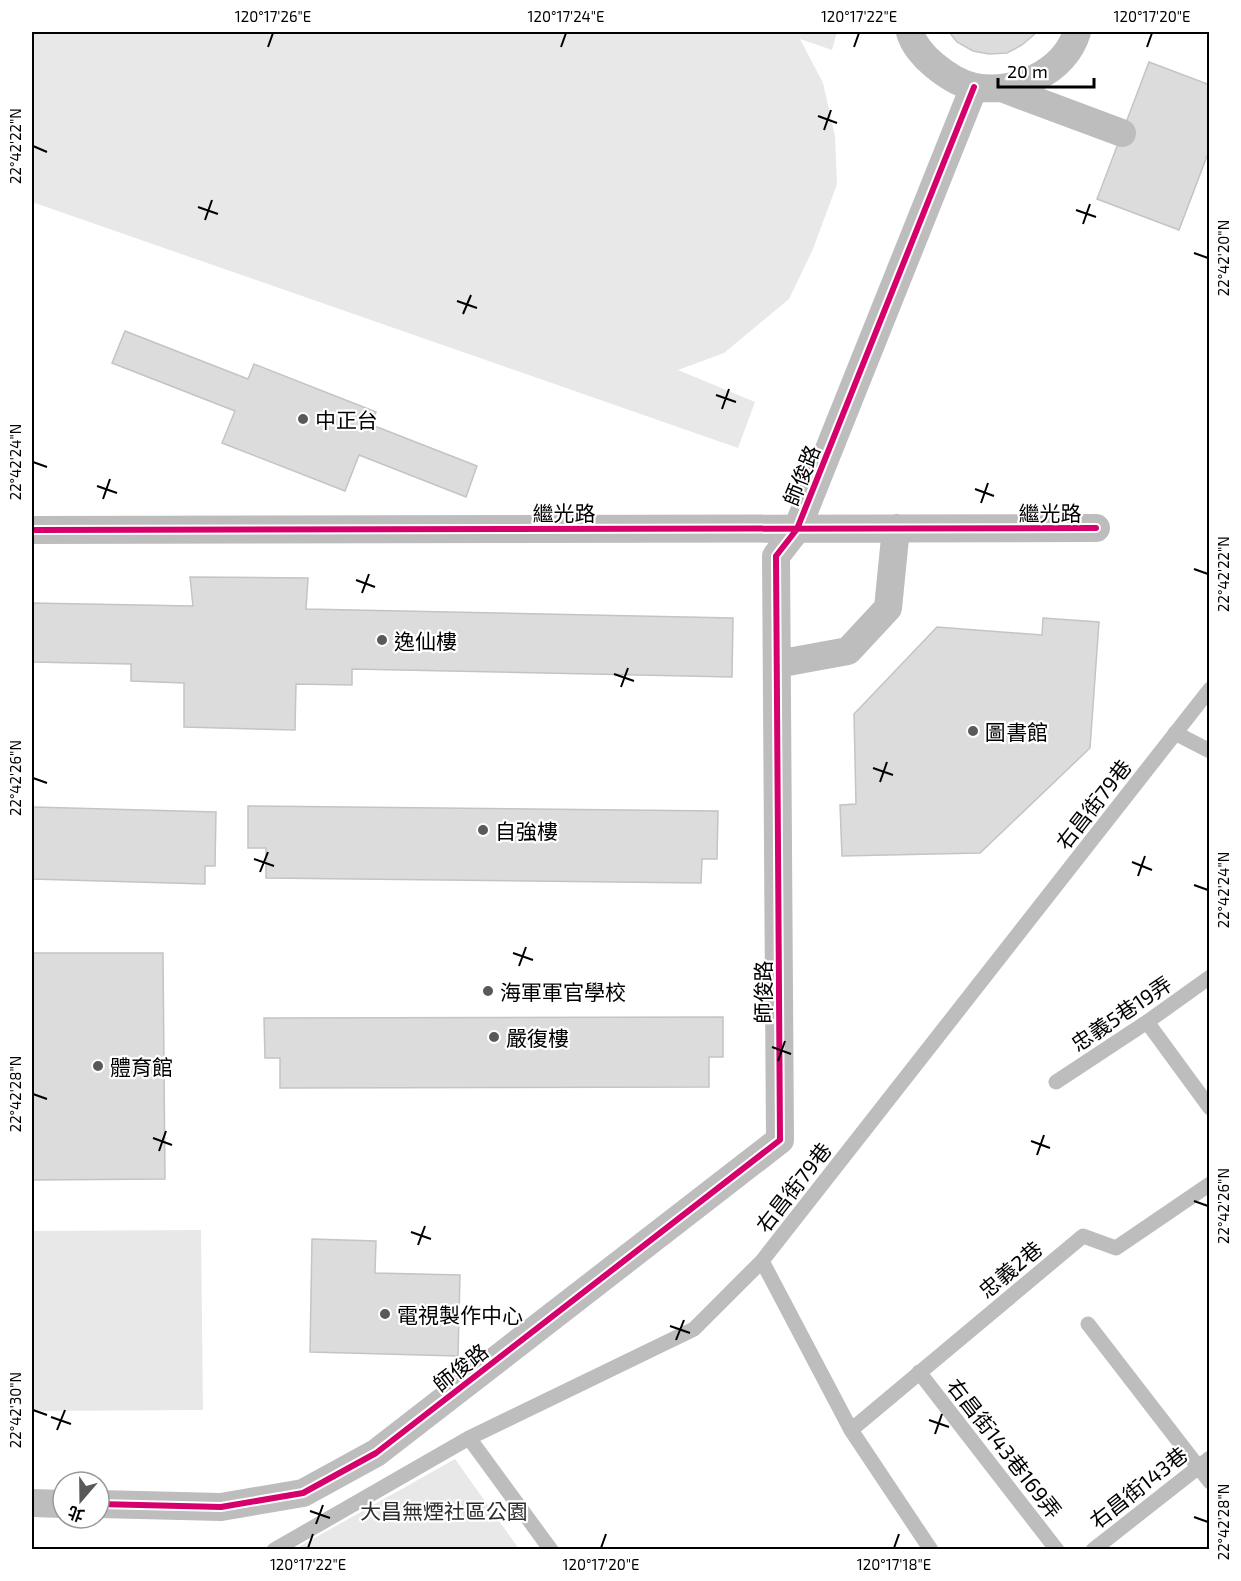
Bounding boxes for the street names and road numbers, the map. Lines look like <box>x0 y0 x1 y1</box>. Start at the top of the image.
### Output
street label: 師俊路 <box>778 441 824 509</box>
street label: 繼光路 <box>533 500 596 525</box>
street label: 繼光路 <box>1019 500 1082 525</box>
street label: 右昌街79巷 <box>1050 754 1136 854</box>
street label: 師俊路 <box>750 961 775 1024</box>
street label: 忠義5巷19弄 <box>1066 970 1176 1056</box>
street label: 右昌街79巷 <box>750 1137 836 1237</box>
street label: 忠義2巷 <box>973 1235 1047 1303</box>
street label: 師俊路 <box>427 1338 493 1396</box>
street label: 右昌街143巷169弄 <box>943 1373 1067 1523</box>
street label: 右昌街143巷 <box>1084 1441 1192 1533</box>

